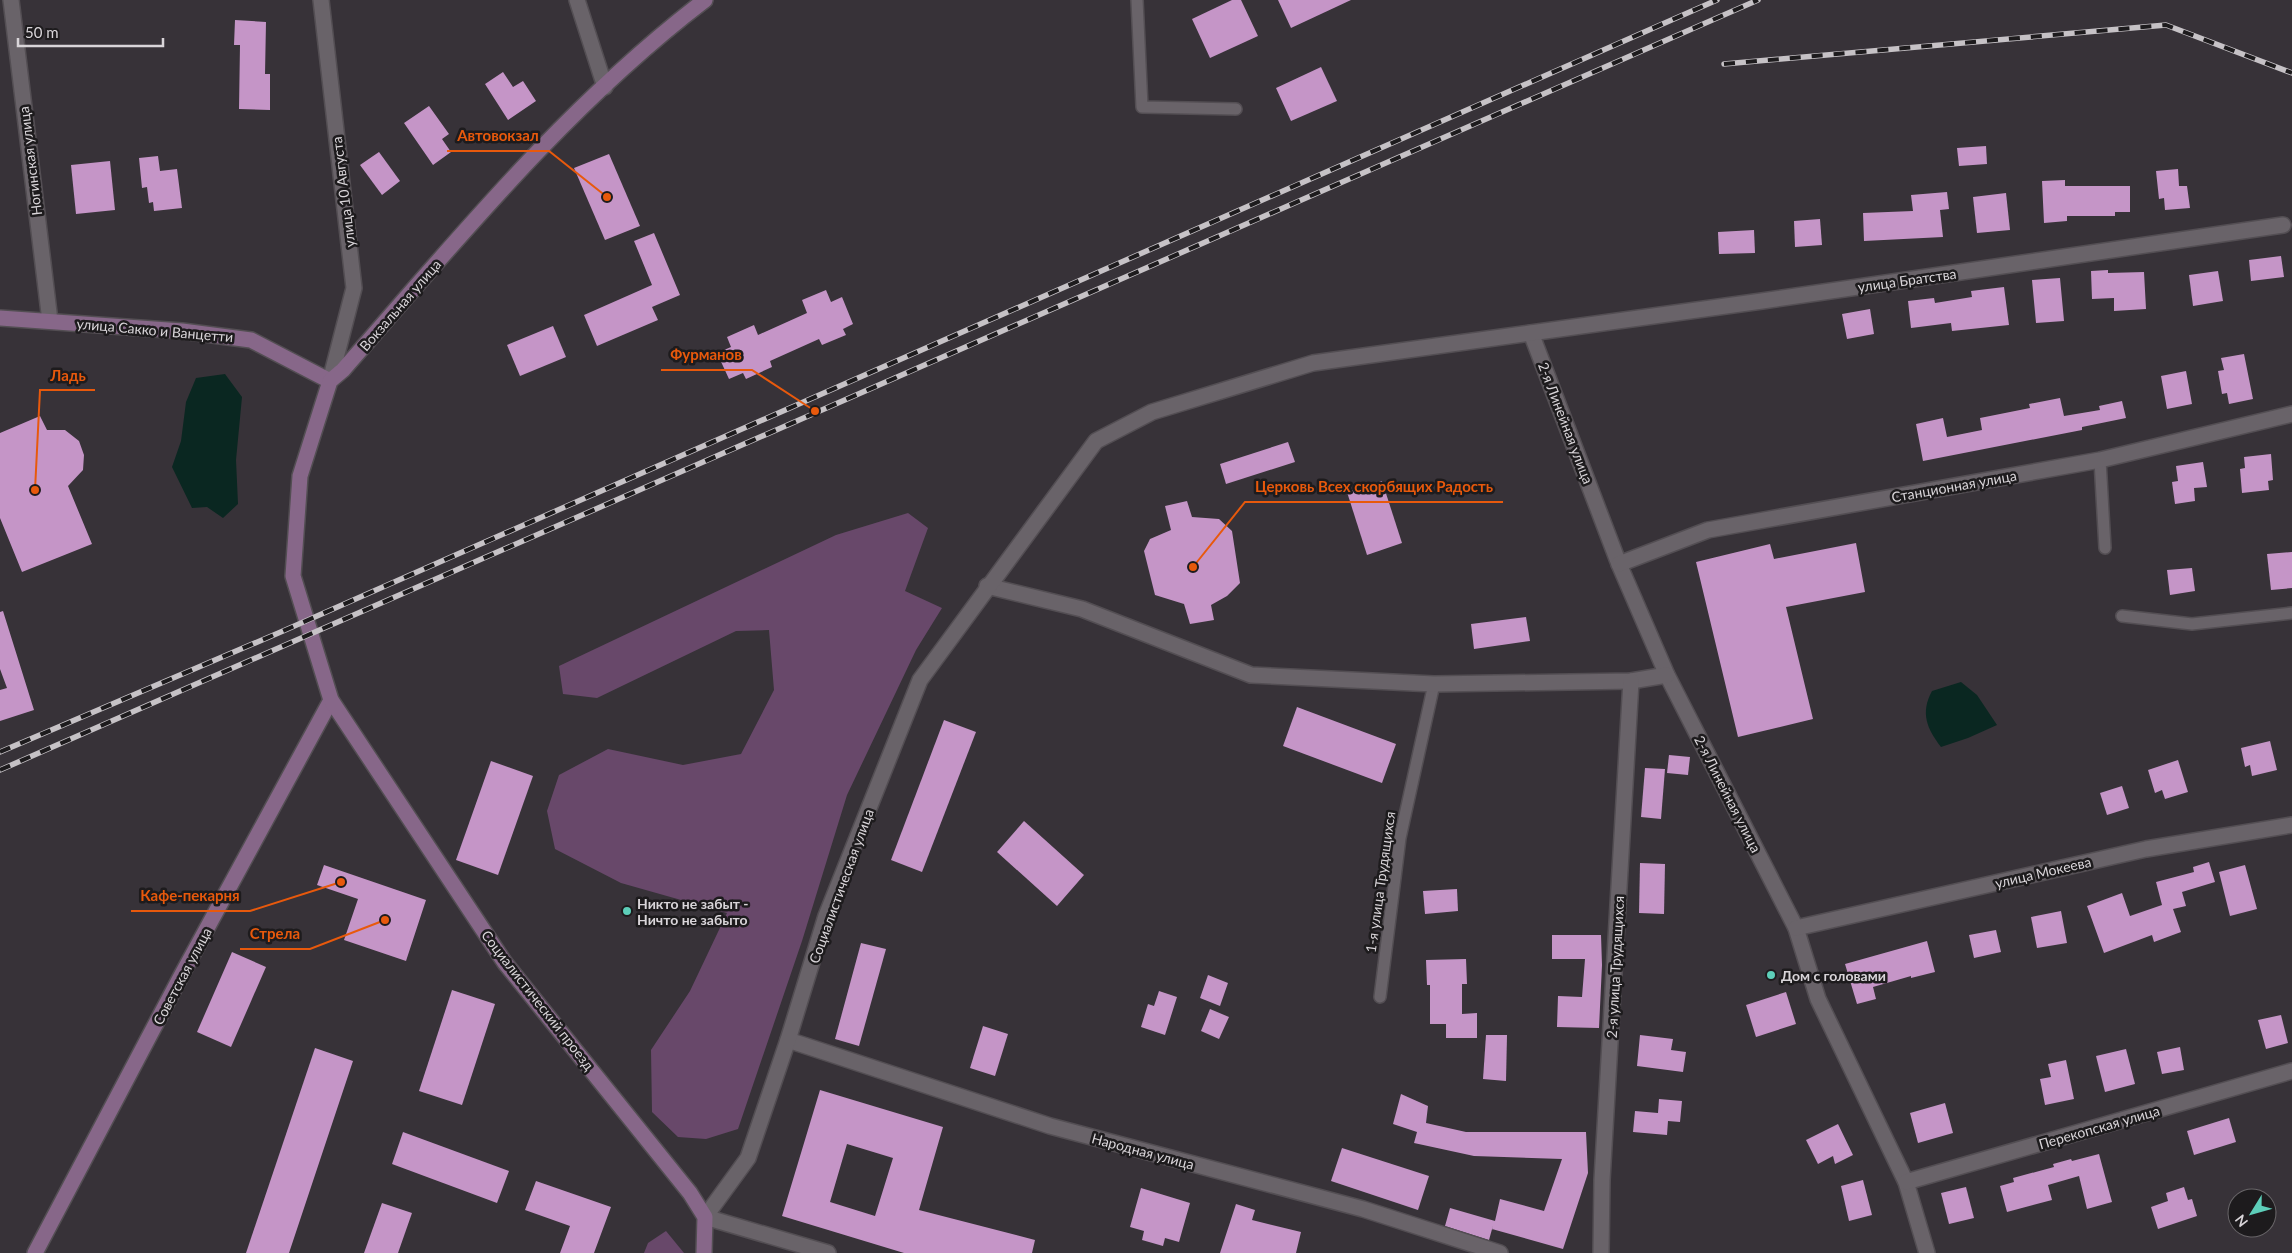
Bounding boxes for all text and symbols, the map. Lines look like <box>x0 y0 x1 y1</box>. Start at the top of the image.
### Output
scale bar <box>18 15 162 47</box>
text: 50 m <box>25 23 59 41</box>
street label: Ногинская улица <box>15 105 45 217</box>
callout: Автовокзал <box>447 121 549 151</box>
text: Автовокзал <box>456 126 539 144</box>
street label: улица 10 Августа <box>328 136 358 248</box>
street label: Вокзальная улица <box>356 256 444 354</box>
street label: улица Братства <box>1857 265 1957 295</box>
street label: улица Сакко и Ванцетти <box>76 315 234 345</box>
callout: Фурманов <box>661 340 752 370</box>
text: Фурманов <box>670 345 742 363</box>
callout: Ладь <box>40 360 95 390</box>
street label: 2-я Линейная улица <box>1535 360 1597 486</box>
text: Ладь <box>49 366 86 384</box>
street label: Станционная улица <box>1890 467 2018 505</box>
callout: Церковь Всех скорбящих Радость <box>1245 472 1503 502</box>
text: Церковь Всех скорбящих Радость <box>1255 477 1493 495</box>
street label: 2-я Линейная улица <box>1691 733 1765 855</box>
street label: Социалистическая улица <box>805 807 877 965</box>
street label: 1-я улица Трудящихся <box>1362 810 1398 954</box>
street label: улица Мокеева <box>1993 853 2093 891</box>
callout: Кафе-пекарня <box>131 881 250 911</box>
text: Кафе-пекарня <box>140 886 240 904</box>
place label: Никто не забыт - Ничто не забыто <box>637 895 749 928</box>
street label: 2-я улица Трудящихся <box>1603 895 1627 1039</box>
marker: Никто не забыт - Ничто не забыто <box>621 905 633 917</box>
callout: Стрела <box>240 919 310 949</box>
street label: Советская улица <box>149 924 215 1028</box>
text: Стрела <box>250 924 300 942</box>
street label: Социалистический проезд <box>478 927 598 1074</box>
place label: Дом с головами <box>1781 967 1886 984</box>
marker: Дом с головами <box>1765 969 1777 981</box>
street label: Перекопская улица <box>2037 1102 2162 1152</box>
street label: Народная улица <box>1090 1129 1196 1173</box>
north arrow <box>2227 1188 2277 1238</box>
text: N <box>2231 1212 2251 1231</box>

